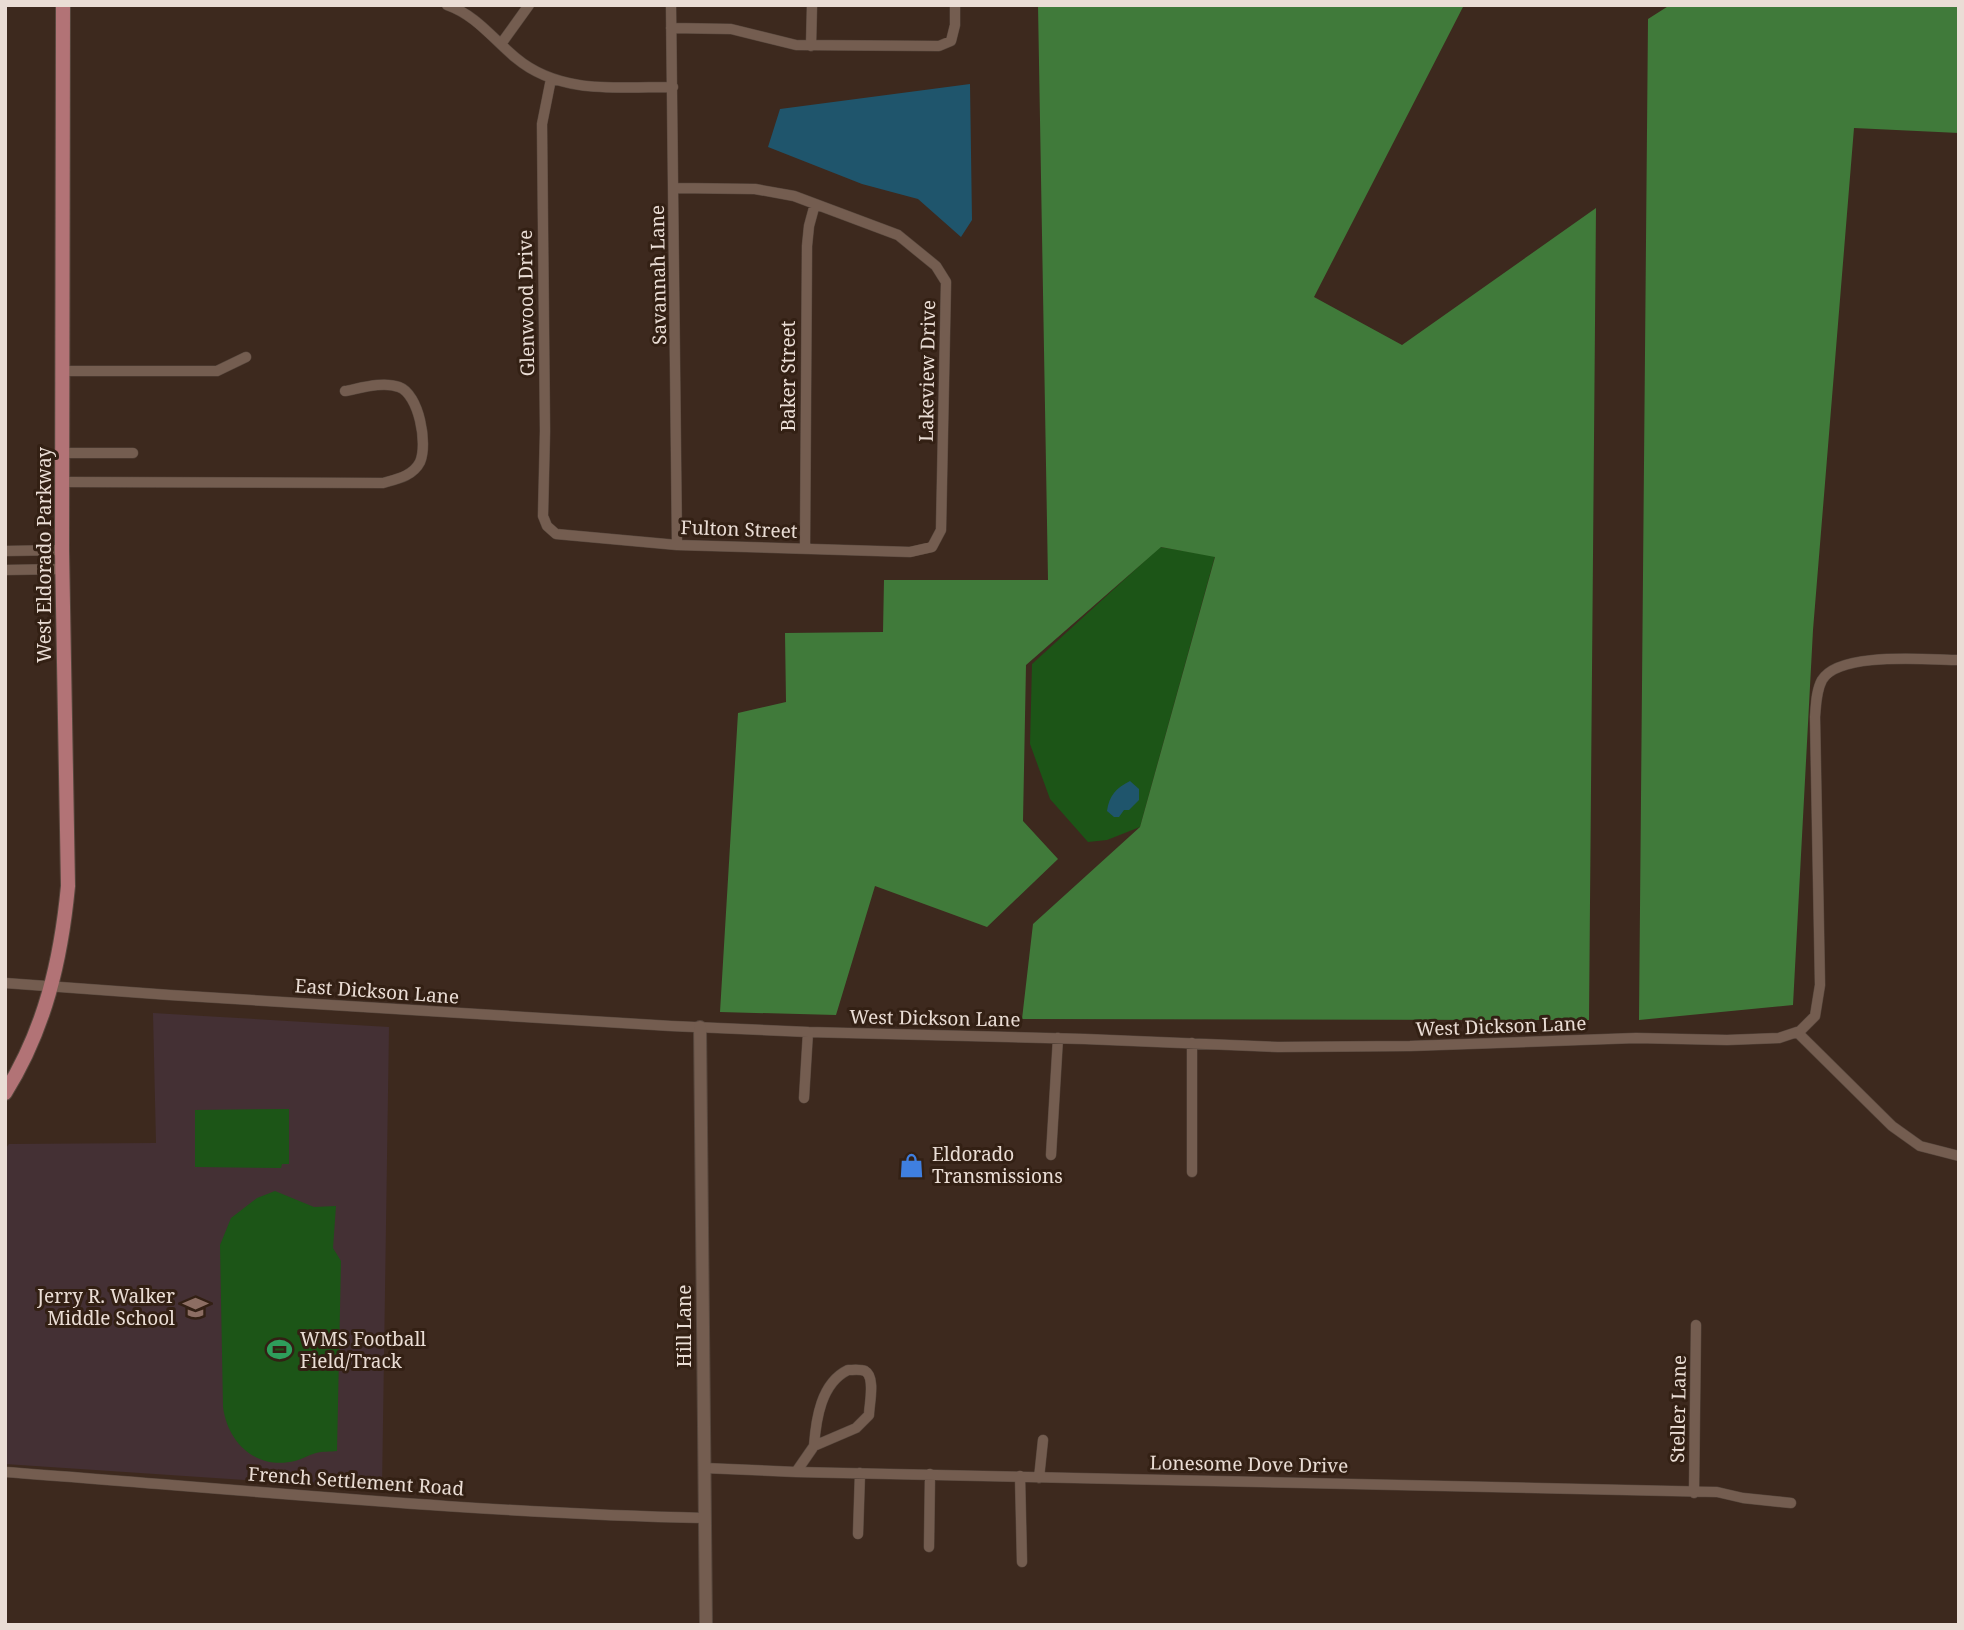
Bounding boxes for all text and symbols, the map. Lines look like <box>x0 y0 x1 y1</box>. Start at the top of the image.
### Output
street label: Savannah Lane <box>644 205 672 345</box>
street label: Glenwood Drive <box>512 229 540 377</box>
street label: Lakeview Drive <box>913 300 941 442</box>
street label: Baker Street <box>775 320 801 431</box>
street label: West Eldorado Parkway <box>31 447 57 663</box>
street label: Fulton Street <box>680 514 798 544</box>
street label: East Dickson Lane <box>294 972 460 1010</box>
street label: West Dickson Lane <box>849 1004 1021 1032</box>
street label: West Dickson Lane <box>1415 1010 1587 1042</box>
place label: Eldorado Transmissions <box>932 1141 1063 1189</box>
shop icon: Eldorado Transmissions <box>898 1151 926 1179</box>
place label: Jerry R. Walker Middle School <box>36 1283 175 1331</box>
street label: Hill Lane <box>671 1285 697 1367</box>
school or university icon: Jerry R. Walker Middle School <box>181 1293 209 1321</box>
place label: WMS Football Field/Track <box>300 1326 426 1374</box>
sports icon: WMS Football Field/Track <box>266 1336 294 1364</box>
street label: Steller Lane <box>1664 1355 1692 1463</box>
street label: Lonesome Dove Drive <box>1149 1449 1349 1479</box>
street label: French Settlement Road <box>247 1460 465 1502</box>

